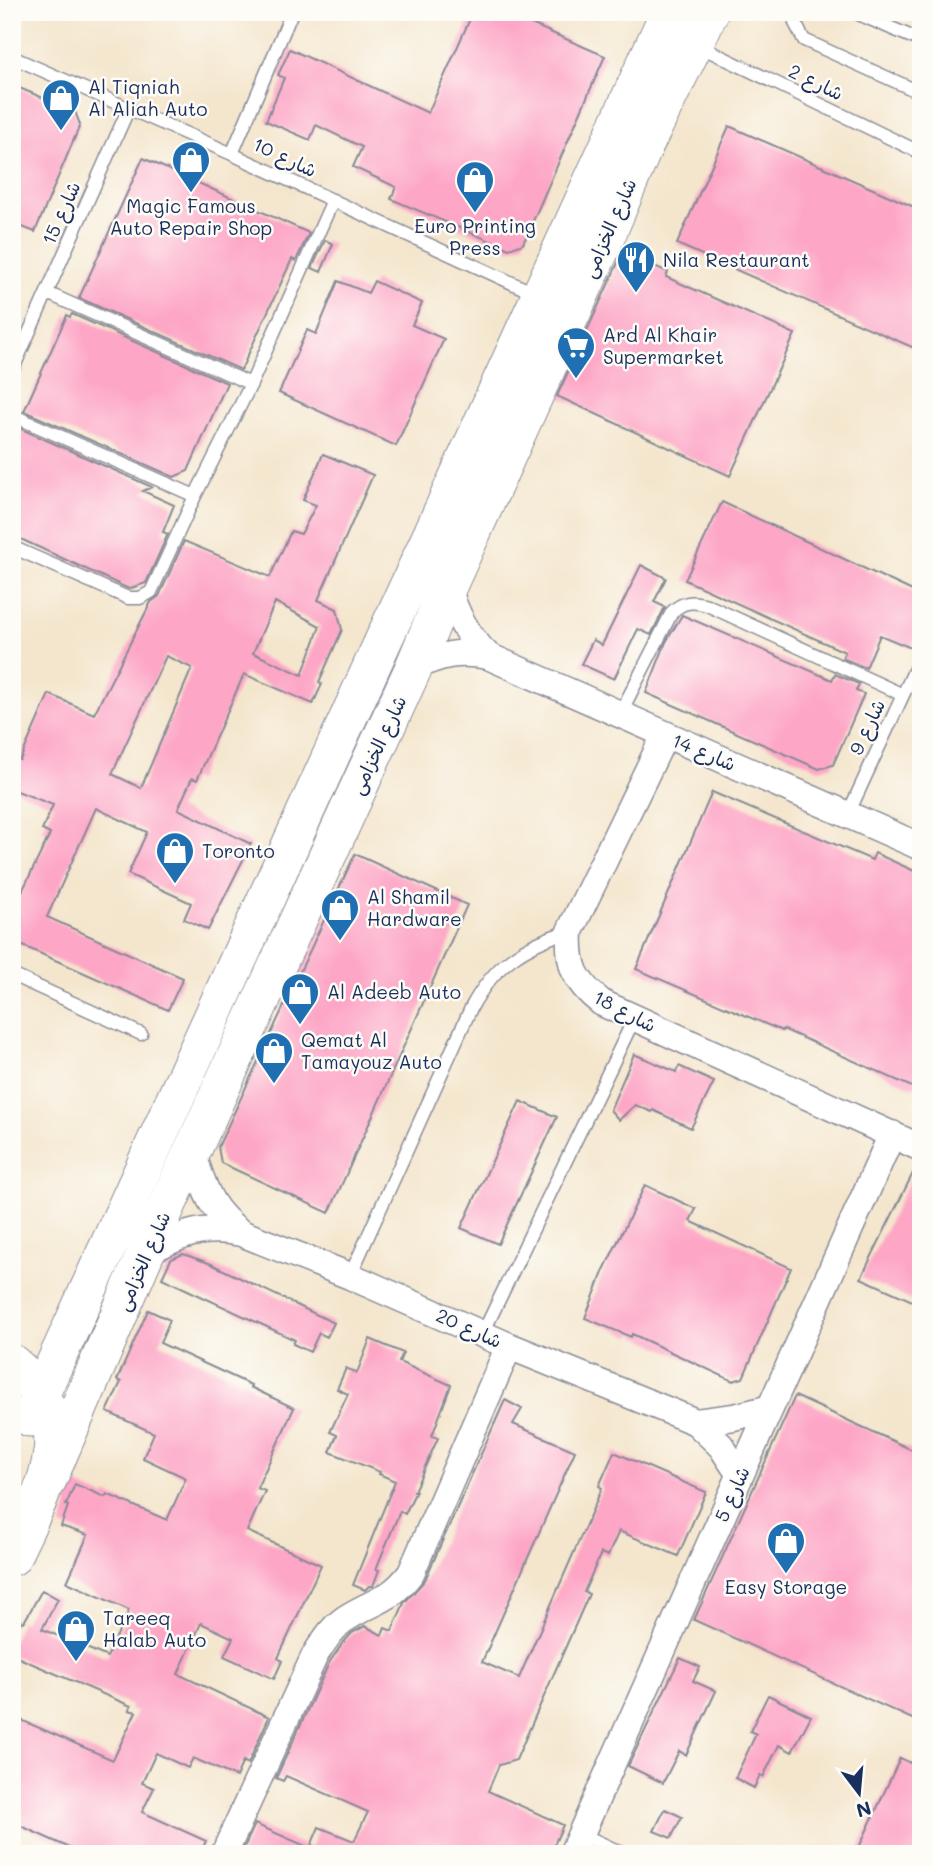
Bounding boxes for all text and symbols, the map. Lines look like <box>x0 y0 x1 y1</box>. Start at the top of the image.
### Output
street label: شارع 2 <box>784 58 848 107</box>
place label: Al Tiqniah Al Aliah Auto <box>88 74 208 121</box>
shop icon: Al Tiqniah Al Aliah Auto <box>40 77 82 132</box>
street label: شارع 10 <box>249 131 321 184</box>
shop icon: Magic Famous Auto Repair Shop <box>170 139 212 194</box>
shop icon: Euro Printing Press <box>454 159 496 214</box>
street label: شارع الخزامى <box>575 174 643 282</box>
street label: شارع 15 <box>36 177 87 249</box>
place label: Magic Famous Auto Repair Shop <box>110 193 272 240</box>
place label: Euro Printing Press <box>414 213 536 260</box>
restaurant icon: Nila Restaurant <box>615 239 657 294</box>
place label: Nila Restaurant <box>663 247 810 272</box>
place label: Ard Al Khair Supermarket <box>603 322 724 369</box>
supermarket icon: Ard Al Khair Supermarket <box>555 325 597 380</box>
street label: شارع الخزامى <box>344 691 413 799</box>
street label: شارع 9 <box>843 695 892 759</box>
street label: شارع 14 <box>668 727 740 778</box>
shop icon: Toronto <box>154 830 196 885</box>
place label: Toronto <box>202 838 275 863</box>
place label: Al Shamil Hardware <box>367 884 462 931</box>
shop icon: Al Shamil Hardware <box>319 887 361 942</box>
shop icon: Al Adeeb Auto <box>279 971 321 1026</box>
place label: Al Adeeb Auto <box>327 979 461 1004</box>
street label: شارع 18 <box>589 984 661 1039</box>
place label: Qemat Al Tamayouz Auto <box>301 1027 442 1074</box>
shop icon: Qemat Al Tamayouz Auto <box>253 1030 295 1085</box>
street label: شارع الخزامى <box>109 1207 177 1315</box>
street label: شارع 20 <box>432 1302 506 1355</box>
street label: شارع 5 <box>708 1462 757 1526</box>
shop icon: Easy Storage <box>765 1520 807 1575</box>
place label: Easy Storage <box>725 1574 847 1599</box>
place label: Tareeq Halab Auto <box>103 1605 206 1652</box>
shop icon: Tareeq Halab Auto <box>55 1608 97 1663</box>
north arrow <box>824 1758 894 1828</box>
text: N <box>853 1796 874 1824</box>

